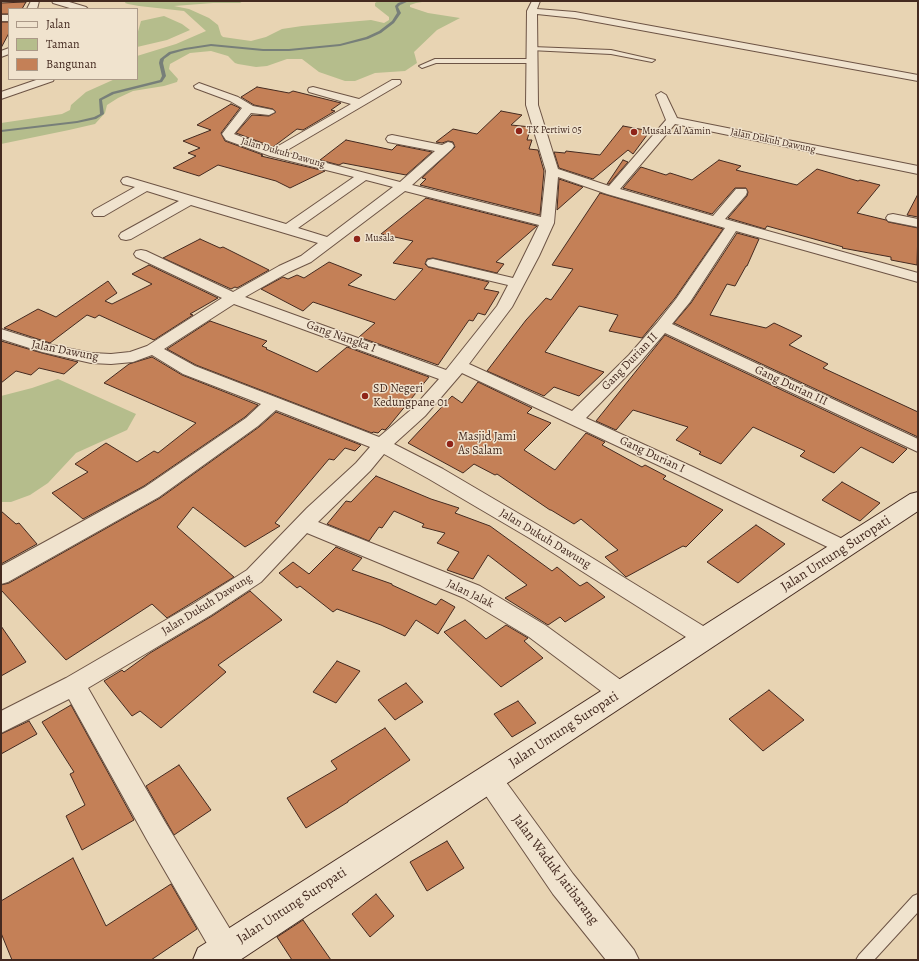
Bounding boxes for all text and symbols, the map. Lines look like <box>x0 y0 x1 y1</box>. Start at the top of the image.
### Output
legend <box>8 8 138 80</box>
text: Jalan <box>46 16 70 32</box>
text: Taman <box>46 36 80 52</box>
text: Bangunan <box>46 56 97 72</box>
place label: TK Pertiwi 05 <box>527 125 582 137</box>
marker: TK Pertiwi 05 <box>514 126 524 136</box>
place label: Musala Al Aamin <box>642 126 711 138</box>
street label: Jalan Dukuh Dawung <box>729 126 817 156</box>
marker: Musala Al Aamin <box>629 127 639 137</box>
street label: Jalan Dukuh Dawung <box>240 135 326 171</box>
place label: Musala <box>365 233 394 245</box>
marker: Musala <box>352 234 362 244</box>
street label: Gang Nangka I <box>304 318 378 356</box>
street label: Gang Durian II <box>599 330 661 394</box>
street label: Jalan Dawung <box>30 337 100 365</box>
street label: Gang Durian III <box>752 363 830 409</box>
place label: SD Negeri Kedungpane 01 <box>373 382 448 410</box>
marker: SD Negeri Kedungpane 01 <box>360 391 370 401</box>
place label: Masjid Jami As Salam <box>458 430 516 458</box>
street label: Gang Durian I <box>617 434 687 476</box>
marker: Masjid Jami As Salam <box>445 439 455 449</box>
street label: Jalan Dukuh Dawung <box>497 506 593 572</box>
street label: Jalan Untung Suropati <box>778 512 894 596</box>
street label: Jalan Dukuh Dawung <box>159 571 255 639</box>
street label: Jalan Jalak <box>444 577 496 611</box>
street label: Jalan Untung Suropati <box>506 688 622 772</box>
street label: Jalan Waduk Jatibarang <box>508 812 602 928</box>
street label: Jalan Untung Suropati <box>234 864 350 948</box>

